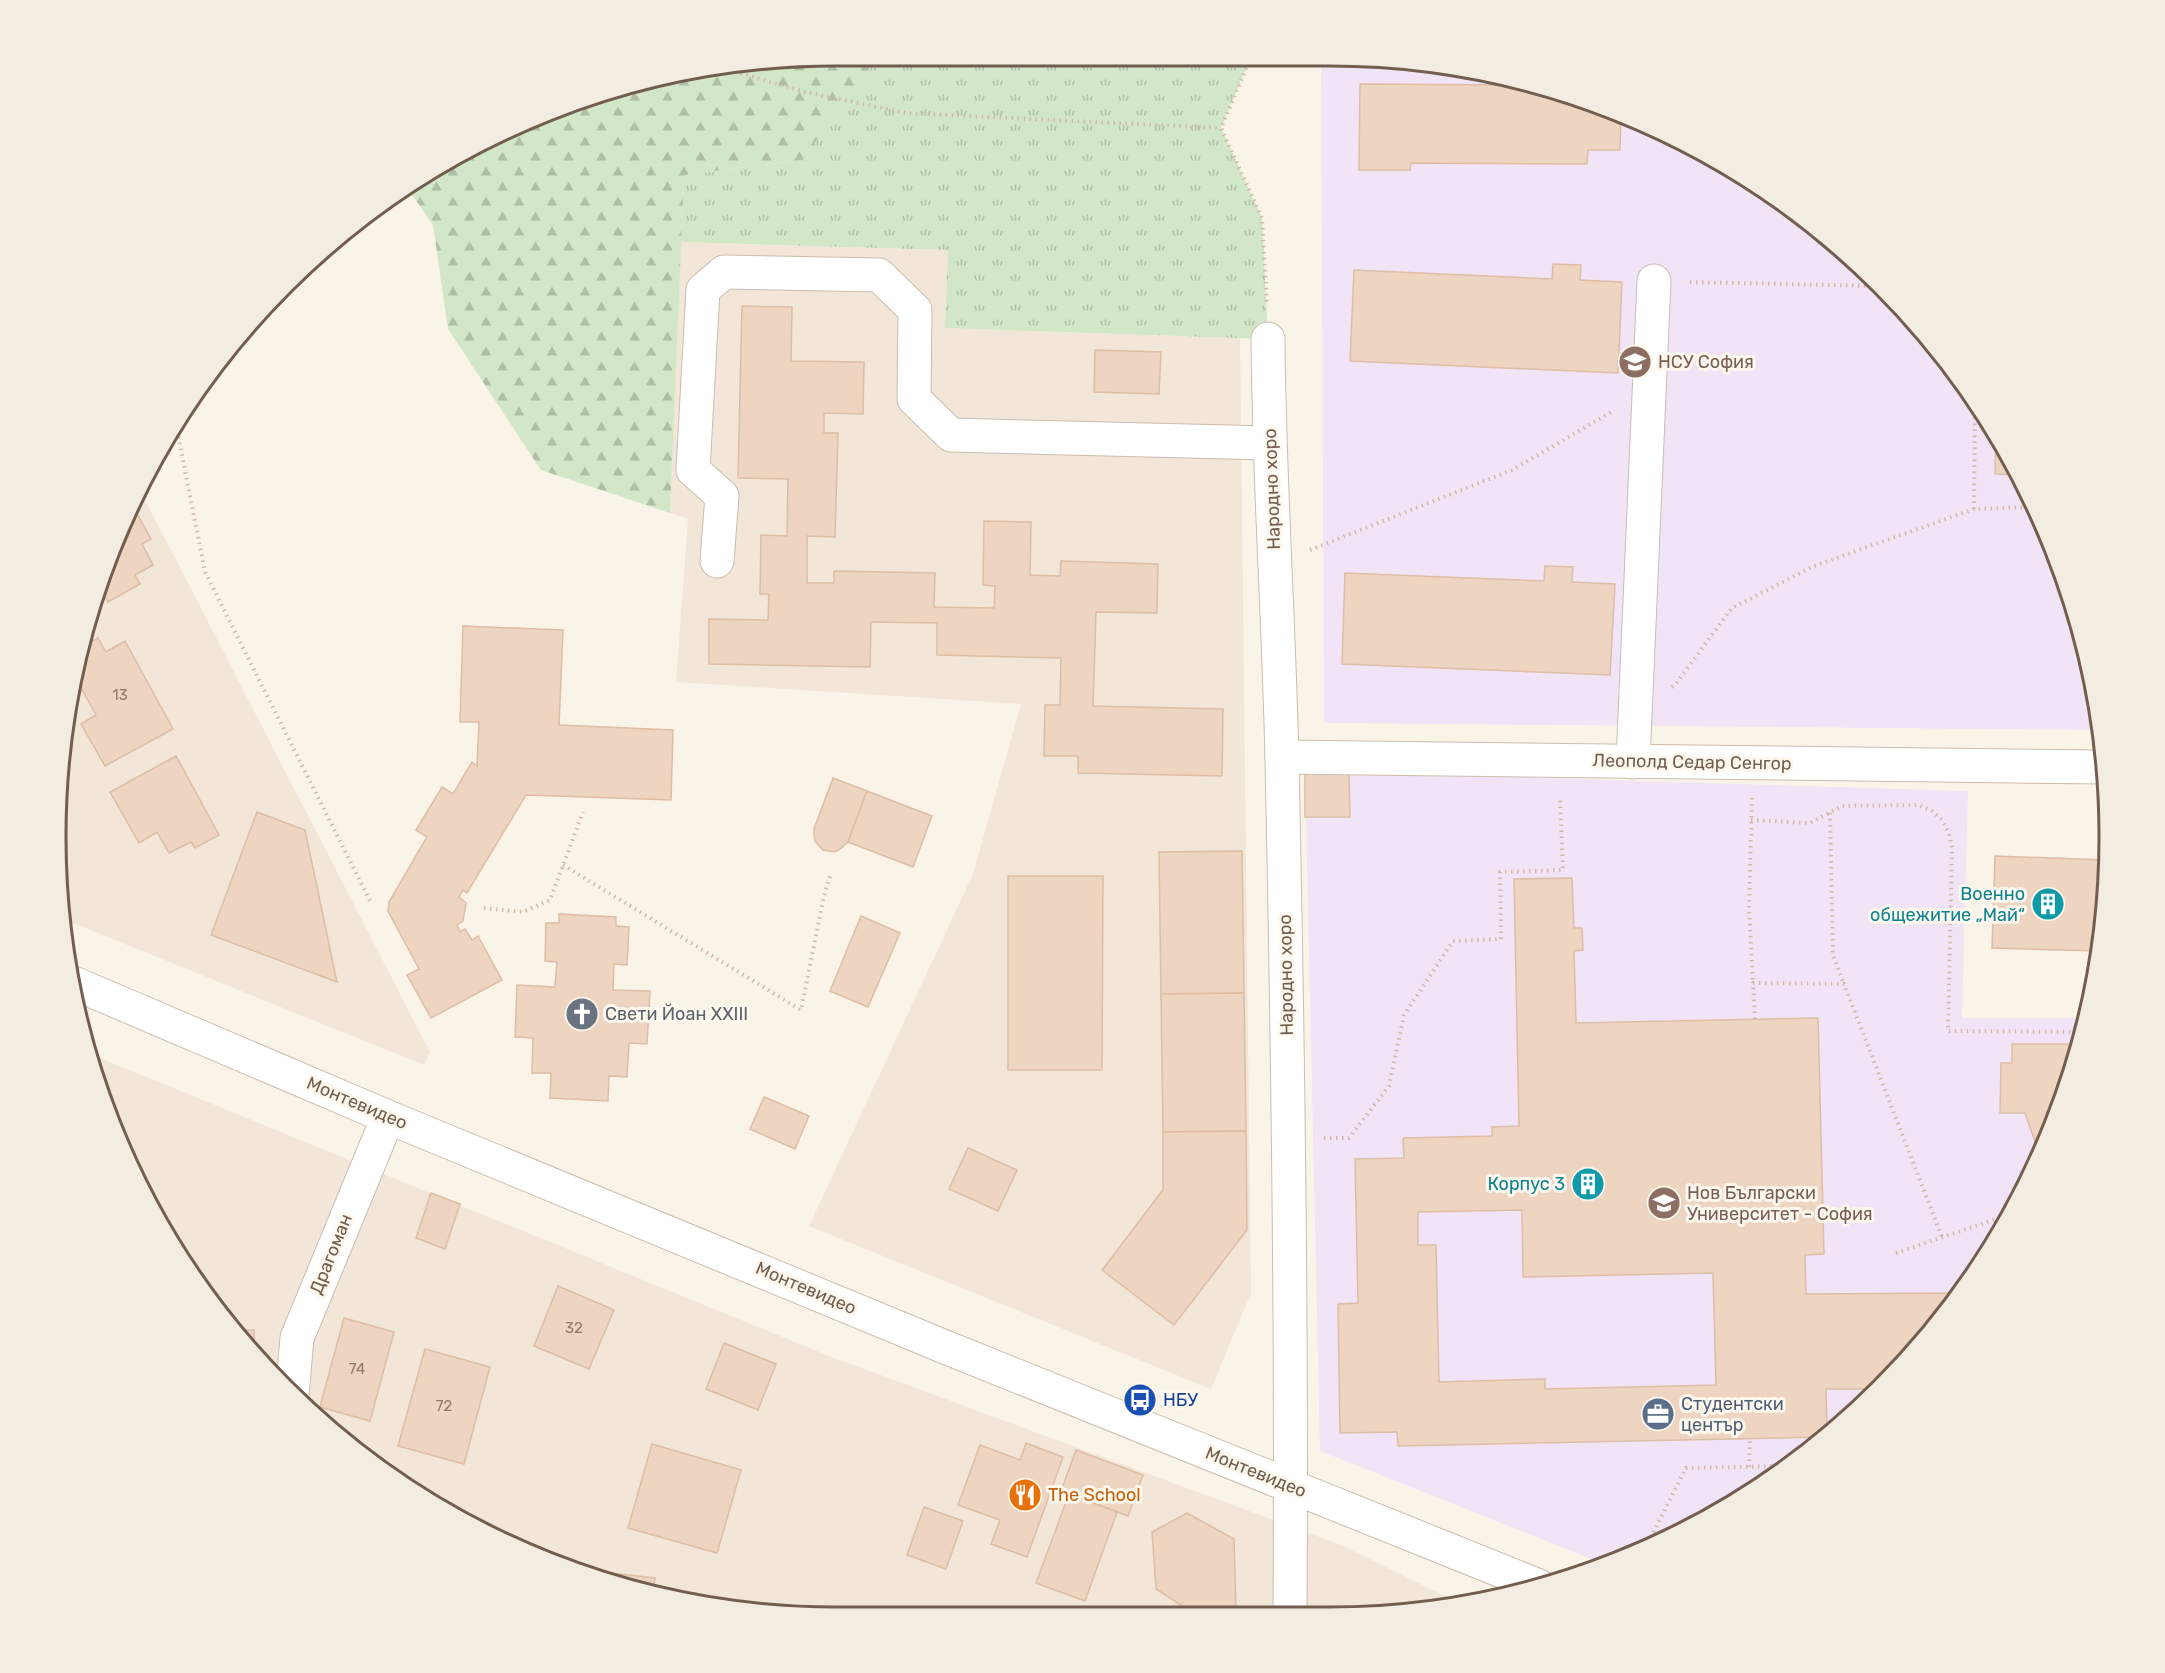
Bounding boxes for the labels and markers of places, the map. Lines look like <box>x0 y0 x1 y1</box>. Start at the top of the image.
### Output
school or university icon: НСУ София <box>1617 344 1653 380</box>
place label: НСУ София <box>1658 351 1754 373</box>
place label: Военно общежитие „Май“ <box>1870 883 2025 926</box>
building icon: Военно общежитие „Май“ <box>2030 886 2066 922</box>
church icon: Свети Йоан XXIII <box>564 996 600 1032</box>
place label: Свети Йоан XXIII <box>605 1003 748 1025</box>
building icon: Корпус 3 <box>1570 1166 1606 1202</box>
place label: Корпус 3 <box>1488 1173 1565 1195</box>
place label: Нов Български Университет - София <box>1687 1182 1873 1225</box>
school or university icon: Нов Български Университет - София <box>1646 1185 1682 1221</box>
bus stop icon: НБУ <box>1122 1382 1158 1418</box>
place label: НБУ <box>1163 1389 1198 1411</box>
place label: Студентски център <box>1681 1393 1784 1436</box>
office icon: Студентски център <box>1640 1396 1676 1432</box>
restaurant icon: The School <box>1007 1477 1043 1513</box>
place label: The School <box>1048 1484 1141 1506</box>

